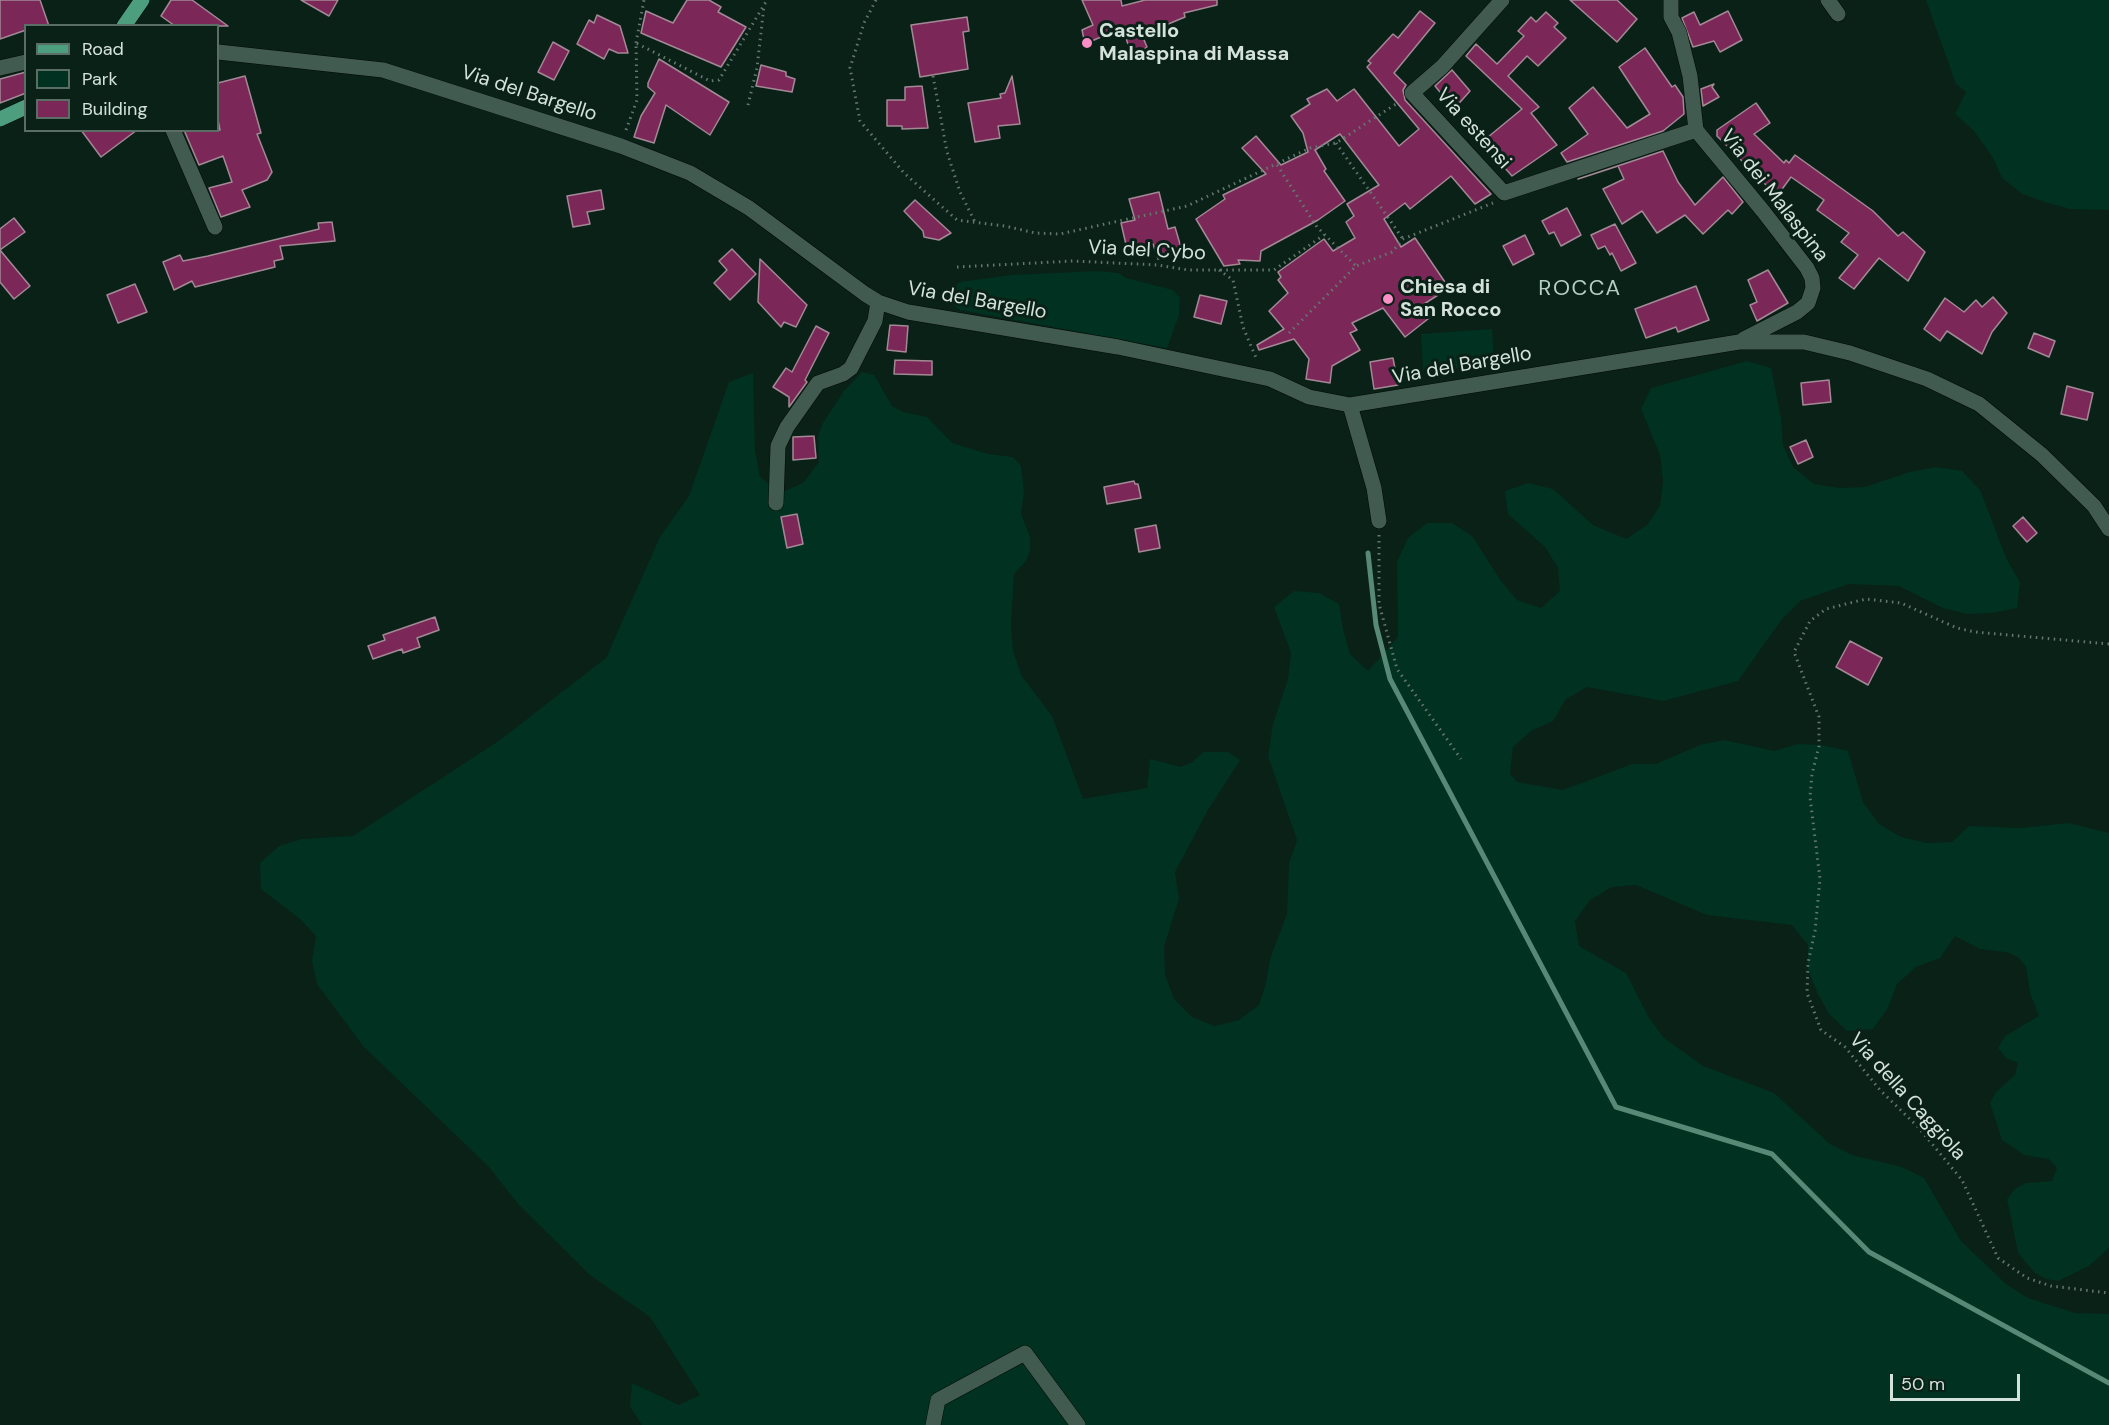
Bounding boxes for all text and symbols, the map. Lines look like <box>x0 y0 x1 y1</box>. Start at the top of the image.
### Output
place label: Castello Malaspina di Massa <box>1099 20 1289 67</box>
legend <box>24 24 219 132</box>
marker: Castello Malaspina di Massa <box>1080 36 1094 50</box>
text: Road <box>82 37 124 61</box>
street label: Via del Bargello <box>458 61 600 127</box>
text: Park <box>82 67 118 91</box>
street label: Via estensi <box>1430 84 1516 174</box>
text: Building <box>82 97 147 121</box>
street label: Via dei Malaspina <box>1715 125 1833 267</box>
street label: Via del Cybo <box>1088 236 1206 266</box>
place label: Chiesa di San Rocco <box>1400 276 1502 323</box>
district label: ROCCA <box>1538 276 1622 302</box>
street label: Via del Bargello <box>905 277 1049 325</box>
marker: Chiesa di San Rocco <box>1381 292 1395 306</box>
street label: Via del Bargello <box>1390 342 1534 390</box>
street label: Via della Caggiola <box>1844 1028 1970 1166</box>
scale bar <box>1893 1362 2024 1400</box>
text: 50 m <box>1901 1372 1945 1396</box>

